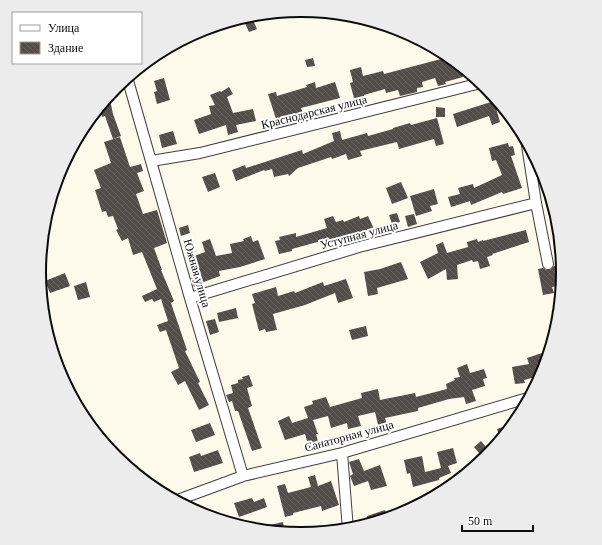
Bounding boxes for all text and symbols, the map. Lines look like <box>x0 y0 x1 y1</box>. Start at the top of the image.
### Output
legend <box>12 12 142 64</box>
text: Улица <box>48 21 80 35</box>
text: Здание <box>48 41 83 55</box>
street label: Краснодарская улица <box>260 92 369 132</box>
street label: Уступная улица <box>319 218 400 252</box>
street label: Южная улица <box>181 237 214 310</box>
street label: Санаторная улица <box>303 417 396 455</box>
scale bar <box>462 507 533 533</box>
text: 50 m <box>468 514 493 528</box>

